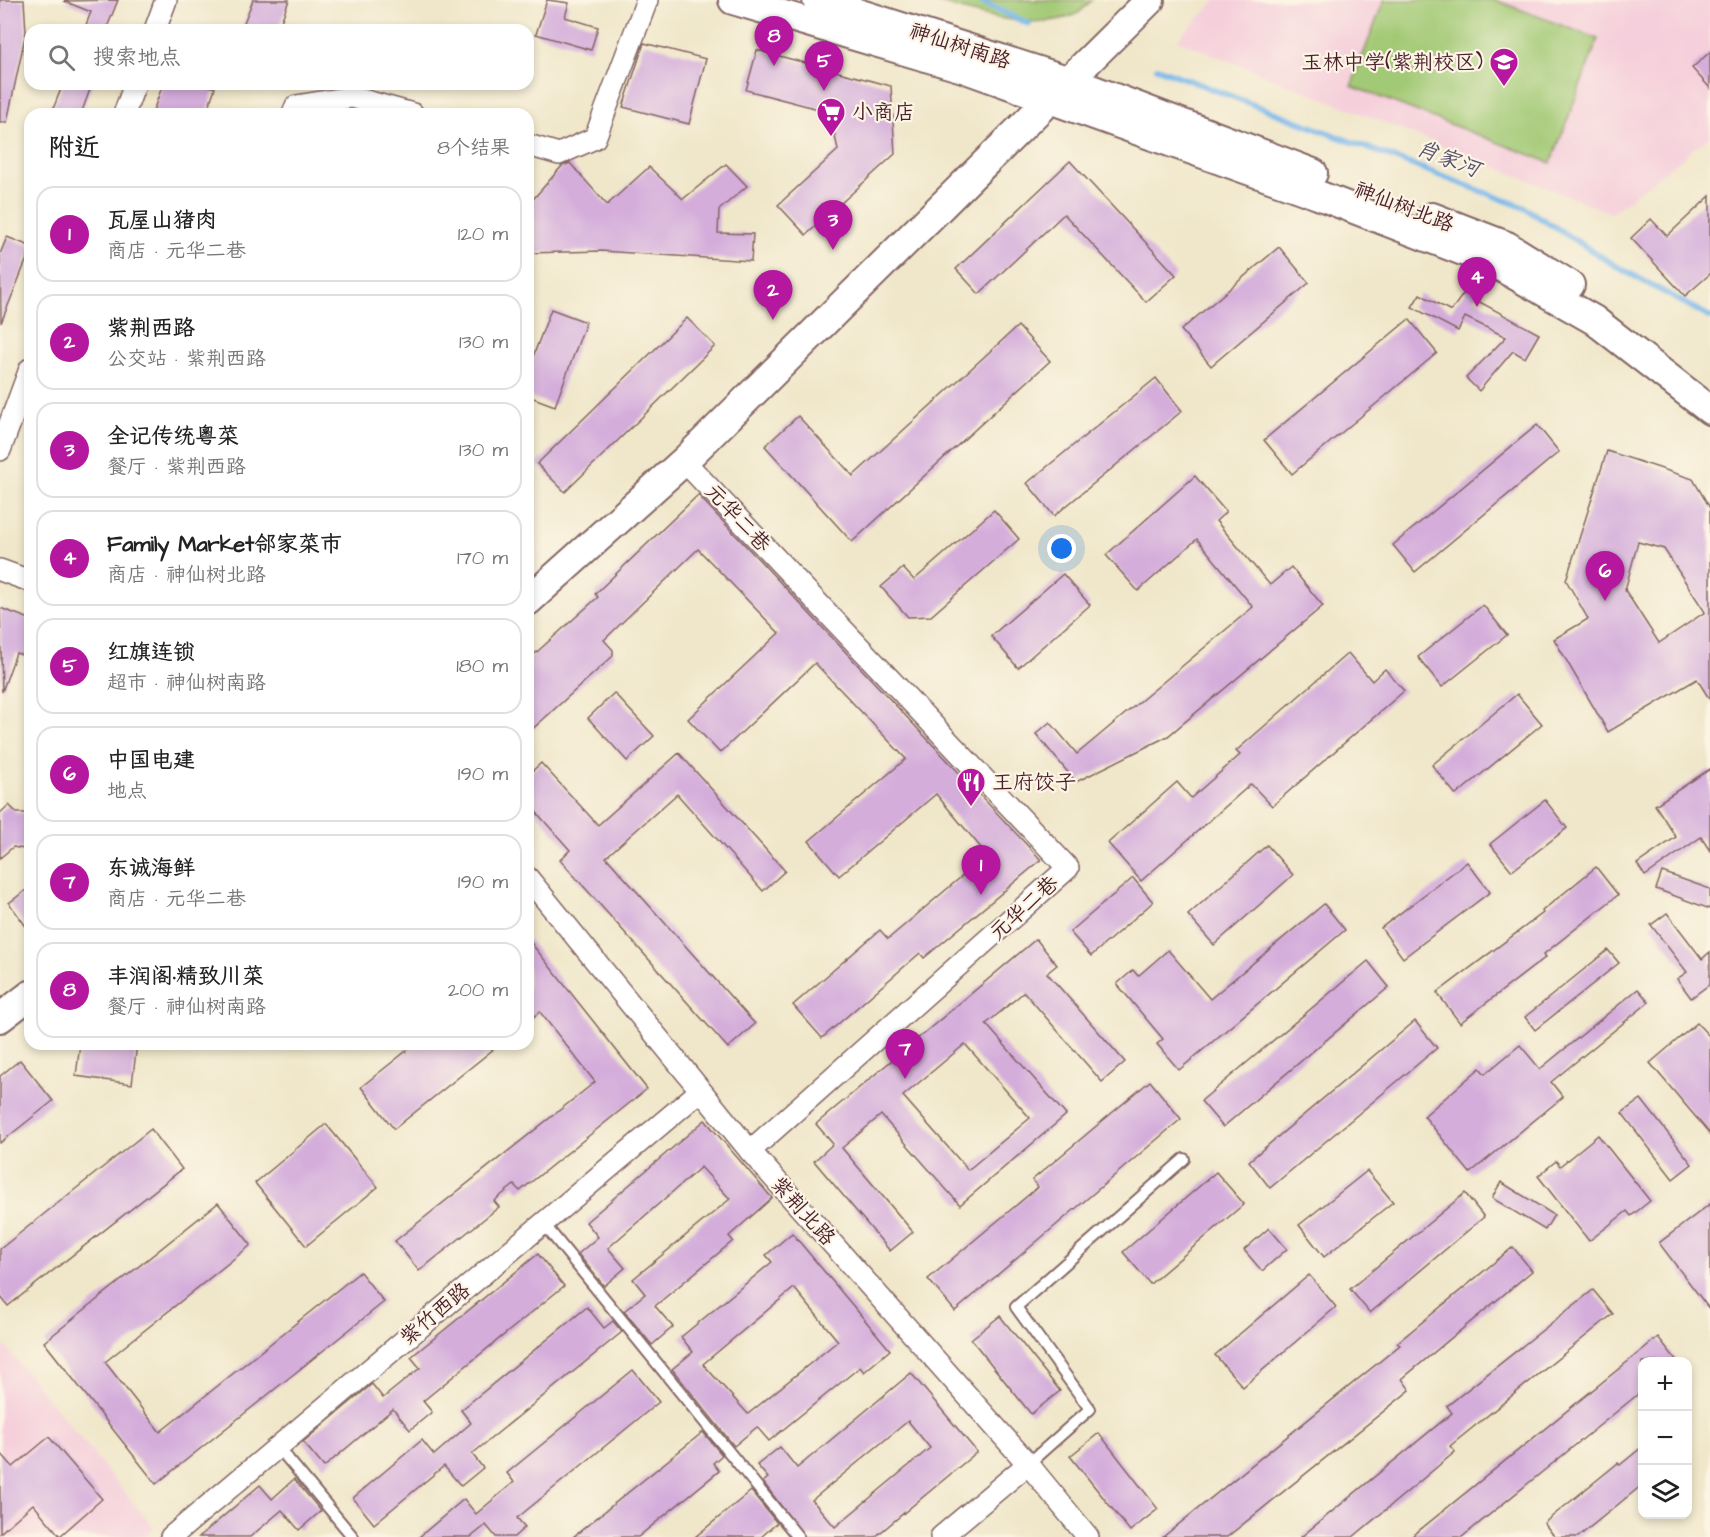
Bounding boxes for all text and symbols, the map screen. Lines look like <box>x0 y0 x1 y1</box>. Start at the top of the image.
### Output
pin: 8 <box>754 16 794 66</box>
street label: 神仙树南路 <box>906 16 1014 76</box>
search box <box>24 24 534 90</box>
icon: search <box>45 41 78 74</box>
text: 搜索地点 <box>93 42 181 73</box>
pin: 5 <box>804 42 844 91</box>
school or university icon: 玉林中学(紫荆校区) <box>1488 46 1520 88</box>
place label: 玉林中学(紫荆校区) <box>1301 48 1483 77</box>
supermarket icon: 小商店 <box>815 96 847 138</box>
place label: 小商店 <box>852 98 915 127</box>
text: 附近 <box>48 130 100 166</box>
water label: 肖家河 <box>1412 133 1487 186</box>
text: 8个结果 <box>437 134 510 162</box>
street label: 神仙树北路 <box>1350 175 1458 239</box>
pin: 3 <box>814 200 852 250</box>
text: 瓦屋山猪肉 <box>107 205 217 236</box>
text: 1 <box>68 220 71 248</box>
text: 120 m <box>458 220 508 248</box>
text: 商店 · 元华二巷 <box>107 237 246 265</box>
pin: 4 <box>1458 258 1496 307</box>
pin: 2 <box>754 270 792 320</box>
text: 紫荆西路 <box>107 313 195 344</box>
text: 2 <box>64 328 75 356</box>
text: 130 m <box>459 328 508 356</box>
text: 公交站 · 紫荆西路 <box>107 345 266 373</box>
text: 全记传统粤菜 <box>107 421 239 452</box>
text: 3 <box>64 436 75 464</box>
text: 130 m <box>459 436 508 464</box>
text: 餐厅 · 紫荆西路 <box>107 453 246 481</box>
street label: 元华二巷 <box>699 477 777 559</box>
text: Family Market邻家菜市 <box>107 529 342 560</box>
your location <box>1047 534 1076 563</box>
text: 4 <box>63 544 76 572</box>
text: 170 m <box>457 544 508 572</box>
pin: 6 <box>1586 552 1624 601</box>
text: 商店 · 神仙树北路 <box>107 561 266 589</box>
text: 红旗连锁 <box>107 637 195 668</box>
text: 5 <box>62 652 77 680</box>
text: 180 m <box>456 652 508 680</box>
text: 超市 · 神仙树南路 <box>107 669 266 697</box>
text: 中国电建 <box>107 745 195 776</box>
text: 6 <box>63 760 76 788</box>
text: 190 m <box>458 760 508 788</box>
restaurant icon: 王府饺子 <box>955 766 987 808</box>
place label: 王府饺子 <box>992 768 1076 797</box>
text: 地点 <box>107 777 147 805</box>
pin: 1 <box>962 846 1000 895</box>
text: 东诚海鲜 <box>107 853 195 884</box>
text: 7 <box>63 868 76 896</box>
text: 190 m <box>458 868 508 896</box>
street label: 元华二巷 <box>983 869 1065 947</box>
text: 商店 · 元华二巷 <box>107 885 246 913</box>
text: 丰润阁·精致川菜 <box>107 961 264 992</box>
text: 8 <box>63 976 76 1004</box>
text: 200 m <box>448 976 508 1004</box>
text: 餐厅 · 神仙树南路 <box>107 993 266 1021</box>
pin: 7 <box>886 1030 924 1079</box>
street label: 紫荆北路 <box>764 1170 842 1252</box>
street label: 紫竹西路 <box>394 1276 476 1352</box>
map controls <box>1638 1357 1692 1519</box>
button: + <box>1638 1357 1692 1411</box>
button: − <box>1638 1411 1692 1465</box>
button: layers <box>1638 1465 1692 1519</box>

